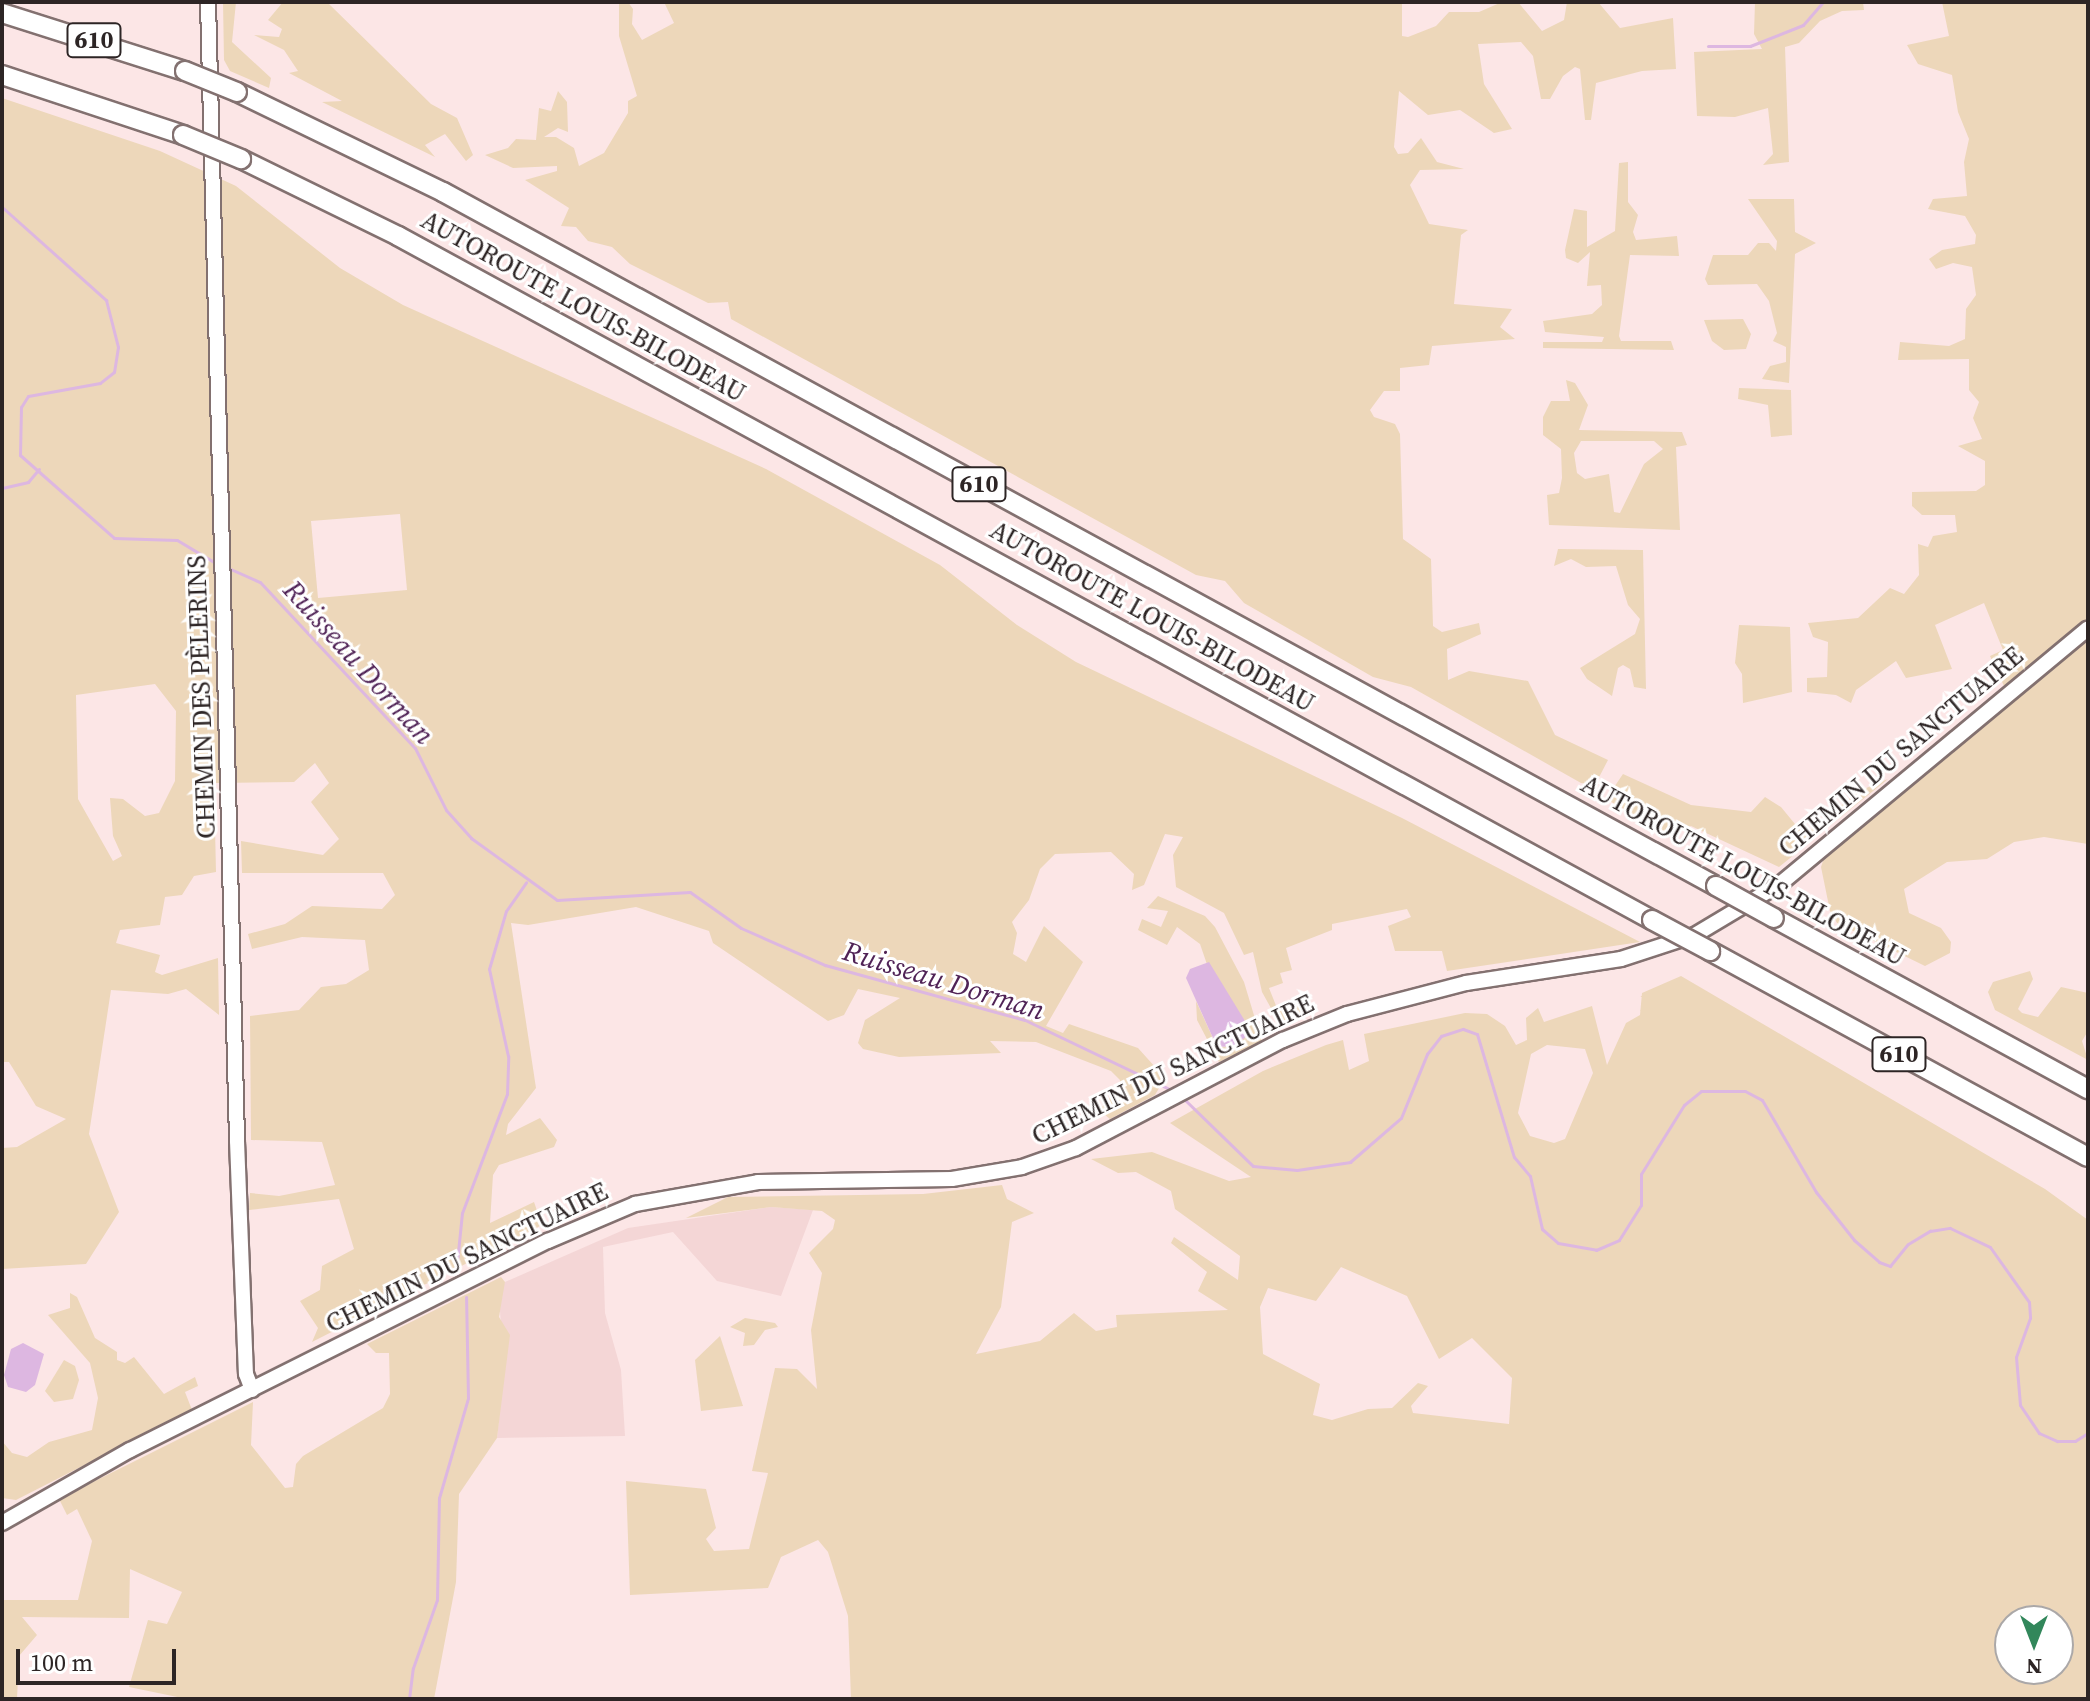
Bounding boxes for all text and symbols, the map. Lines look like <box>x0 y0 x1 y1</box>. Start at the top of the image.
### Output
road number: 610 <box>66 20 122 60</box>
street label: AUTOROUTE LOUIS-BILODEAU <box>415 205 751 409</box>
road number: 610 <box>951 464 1007 504</box>
street label: AUTOROUTE LOUIS-BILODEAU <box>984 515 1320 719</box>
street label: CHEMIN DES PÈLERINS <box>181 555 223 839</box>
water label: Ruisseau Dorman <box>277 573 441 751</box>
street label: CHEMIN DU SANCTUAIRE <box>1772 640 2030 864</box>
street label: AUTOROUTE LOUIS-BILODEAU <box>1575 769 1911 973</box>
water label: Ruisseau Dorman <box>839 933 1049 1027</box>
street label: CHEMIN DU SANCTUAIRE <box>1027 988 1319 1152</box>
road number: 610 <box>1871 1034 1927 1074</box>
street label: CHEMIN DU SANCTUAIRE <box>321 1176 613 1340</box>
north arrow <box>1994 1605 2074 1685</box>
scale bar <box>20 1633 180 1683</box>
text: 100 m <box>30 1646 93 1679</box>
text: N <box>2026 1652 2042 1682</box>

